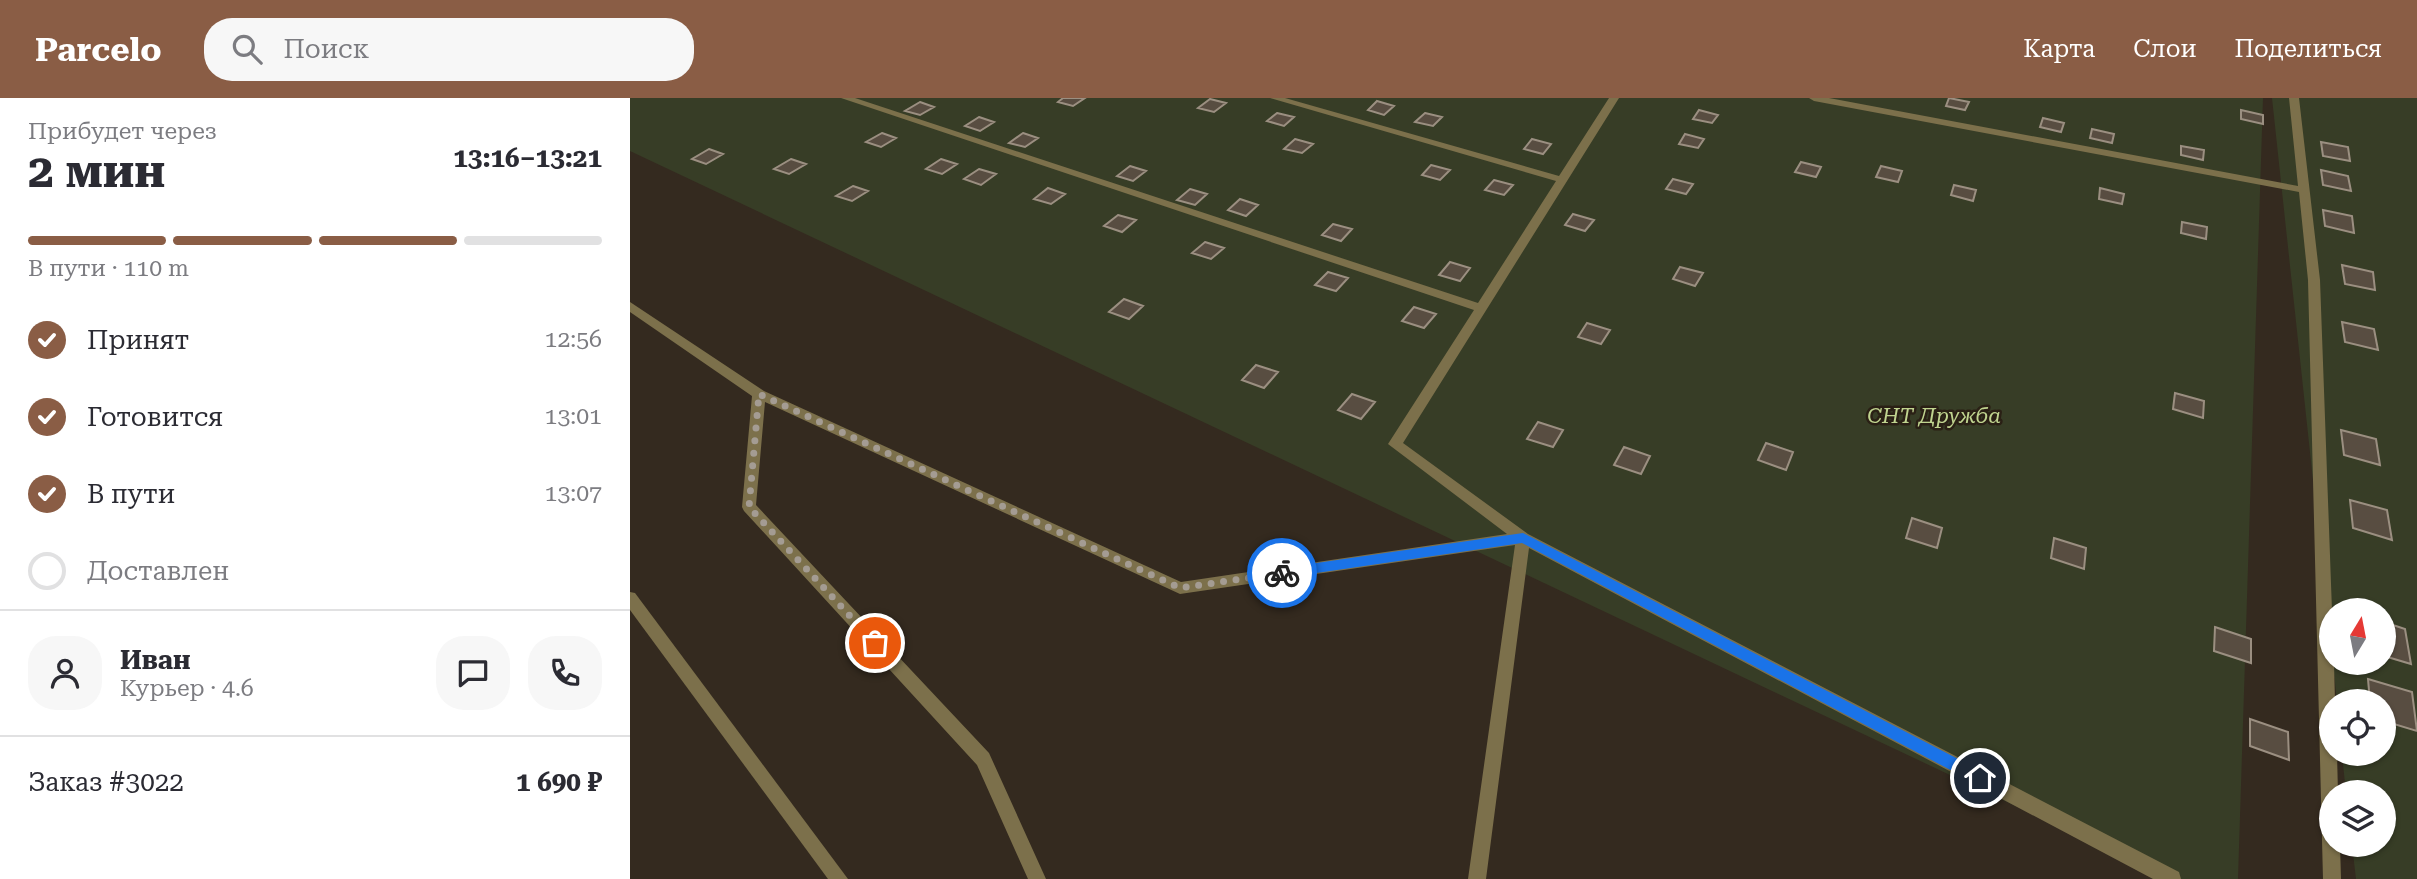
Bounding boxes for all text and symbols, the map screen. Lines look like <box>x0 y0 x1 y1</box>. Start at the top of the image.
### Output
search box <box>204 18 694 81</box>
text: Parcelo <box>35 30 162 69</box>
icon: search <box>228 30 266 68</box>
text: Поиск <box>284 34 369 64</box>
text: Карта <box>2023 35 2095 63</box>
text: Слои <box>2133 35 2196 63</box>
text: Поделиться <box>2234 35 2382 63</box>
text: Прибудет через <box>28 118 217 145</box>
text: 13:16–13:21 <box>453 143 602 173</box>
text: 2 мин <box>28 144 165 198</box>
text: В пути · 110 m <box>28 255 189 282</box>
icon: check <box>28 321 66 359</box>
text: Принят <box>87 325 189 355</box>
text: 12:56 <box>545 326 602 353</box>
icon: check <box>28 398 66 436</box>
text: Готовится <box>87 402 223 432</box>
text: 13:01 <box>545 403 602 430</box>
park label: СНТ Дружба <box>1867 404 2001 428</box>
icon: check <box>28 475 66 513</box>
text: В пути <box>87 479 175 509</box>
text: 13:07 <box>545 480 602 507</box>
courier <box>1247 538 1317 608</box>
icon: bike <box>1263 554 1301 592</box>
text: Доставлен <box>87 556 229 586</box>
north arrow <box>2319 598 2396 676</box>
map controls <box>2319 598 2396 857</box>
pin <box>845 613 905 673</box>
icon: bag <box>856 624 894 662</box>
button: person <box>28 636 102 710</box>
button: chat <box>436 636 510 710</box>
button: phone <box>528 636 602 710</box>
text: Иван <box>120 645 191 675</box>
text: Курьер · 4.6 <box>120 675 254 702</box>
button: locate <box>2319 689 2396 766</box>
pin <box>1950 748 2010 808</box>
icon: home <box>1961 759 1999 797</box>
text: Заказ #3022 <box>28 767 184 797</box>
text: 1 690 ₽ <box>516 767 602 797</box>
button: layers <box>2319 780 2396 857</box>

